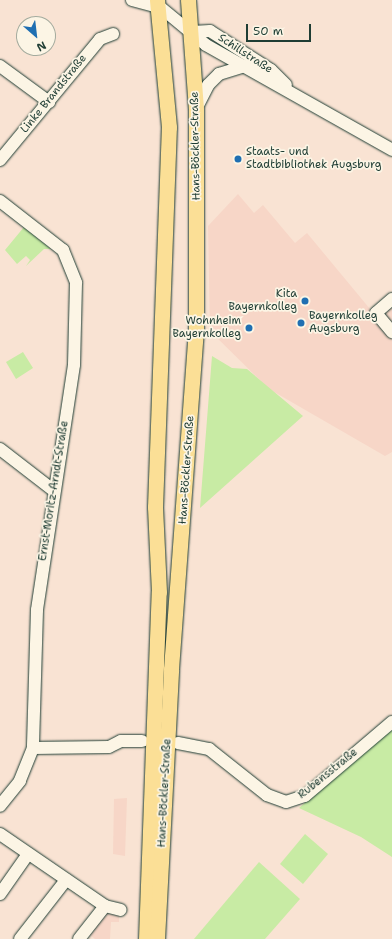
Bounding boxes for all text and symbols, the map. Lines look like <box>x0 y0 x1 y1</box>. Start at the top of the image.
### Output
north arrow <box>16 16 56 56</box>
scale bar <box>248 16 313 42</box>
text: 50 m <box>253 23 283 39</box>
street label: Schillstraße <box>215 31 275 77</box>
text: N <box>34 37 49 55</box>
street label: Linke Brandstraße <box>18 52 90 136</box>
street label: Hans-Böckler-Straße <box>188 91 204 201</box>
place label: Staats- und Stadtbibliothek Augsburg <box>246 146 382 172</box>
marker: Staats- und Stadtbibliothek Augsburg <box>233 154 243 164</box>
place label: Kita Bayernkolleg <box>228 288 297 314</box>
marker: Kita Bayernkolleg <box>300 296 310 306</box>
place label: Bayernkolleg Augsburg <box>309 310 378 336</box>
place label: Wohnheim Bayernkolleg <box>172 315 241 341</box>
marker: Bayernkolleg Augsburg <box>296 318 306 328</box>
marker: Wohnheim Bayernkolleg <box>244 323 254 333</box>
street label: Hans-Böckler-Straße <box>177 415 197 525</box>
street label: Ernst-Moritz-Arndt-Straße <box>36 420 72 562</box>
street label: Hans-Böckler-Straße <box>156 738 174 848</box>
street label: Rubensstraße <box>296 746 360 802</box>

